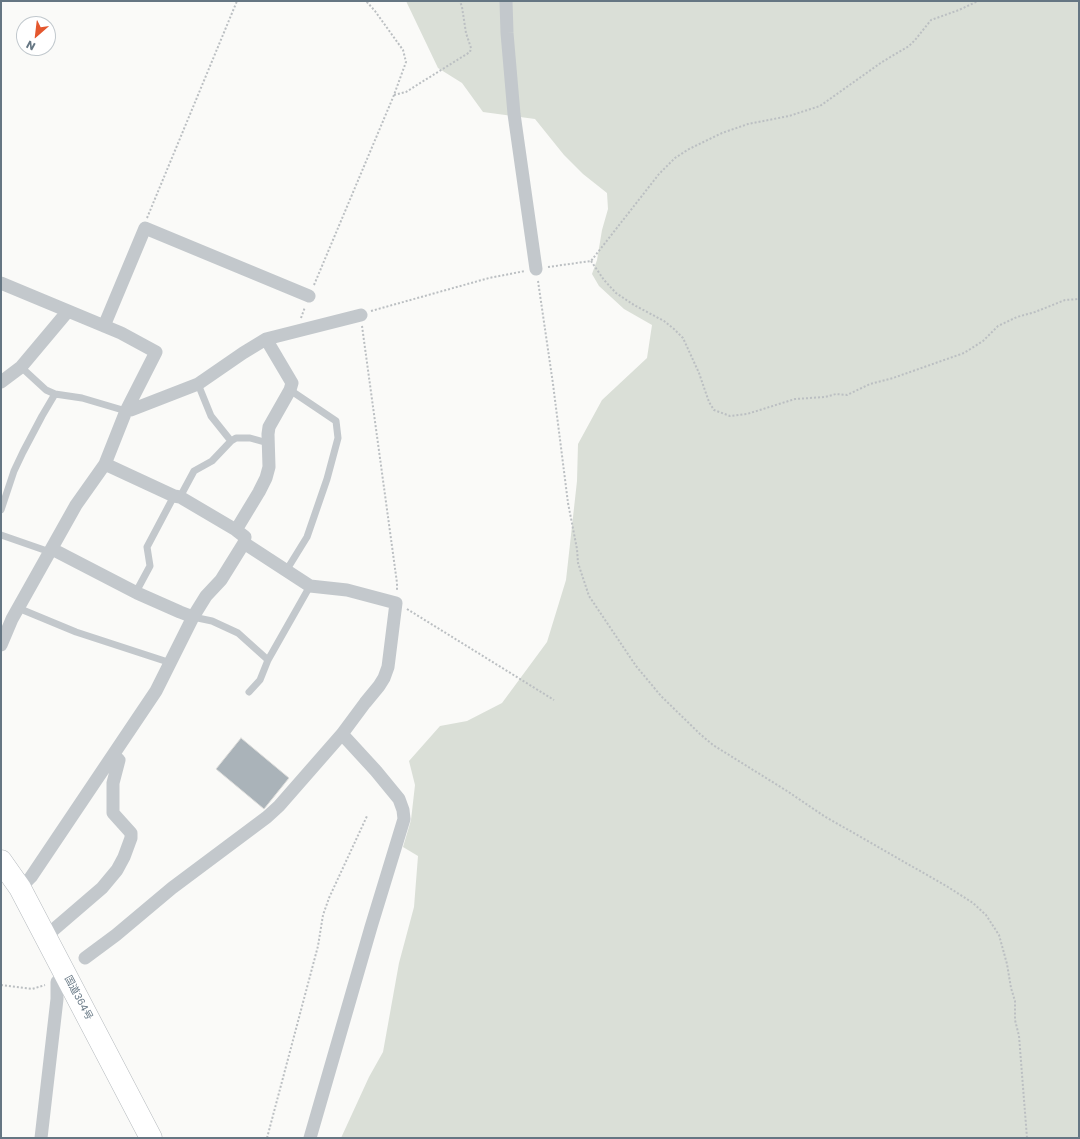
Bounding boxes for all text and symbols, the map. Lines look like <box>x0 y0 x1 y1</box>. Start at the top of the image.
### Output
north arrow <box>16 16 56 56</box>
text: N <box>23 37 38 55</box>
street label: 国道364号 <box>61 974 95 1022</box>

